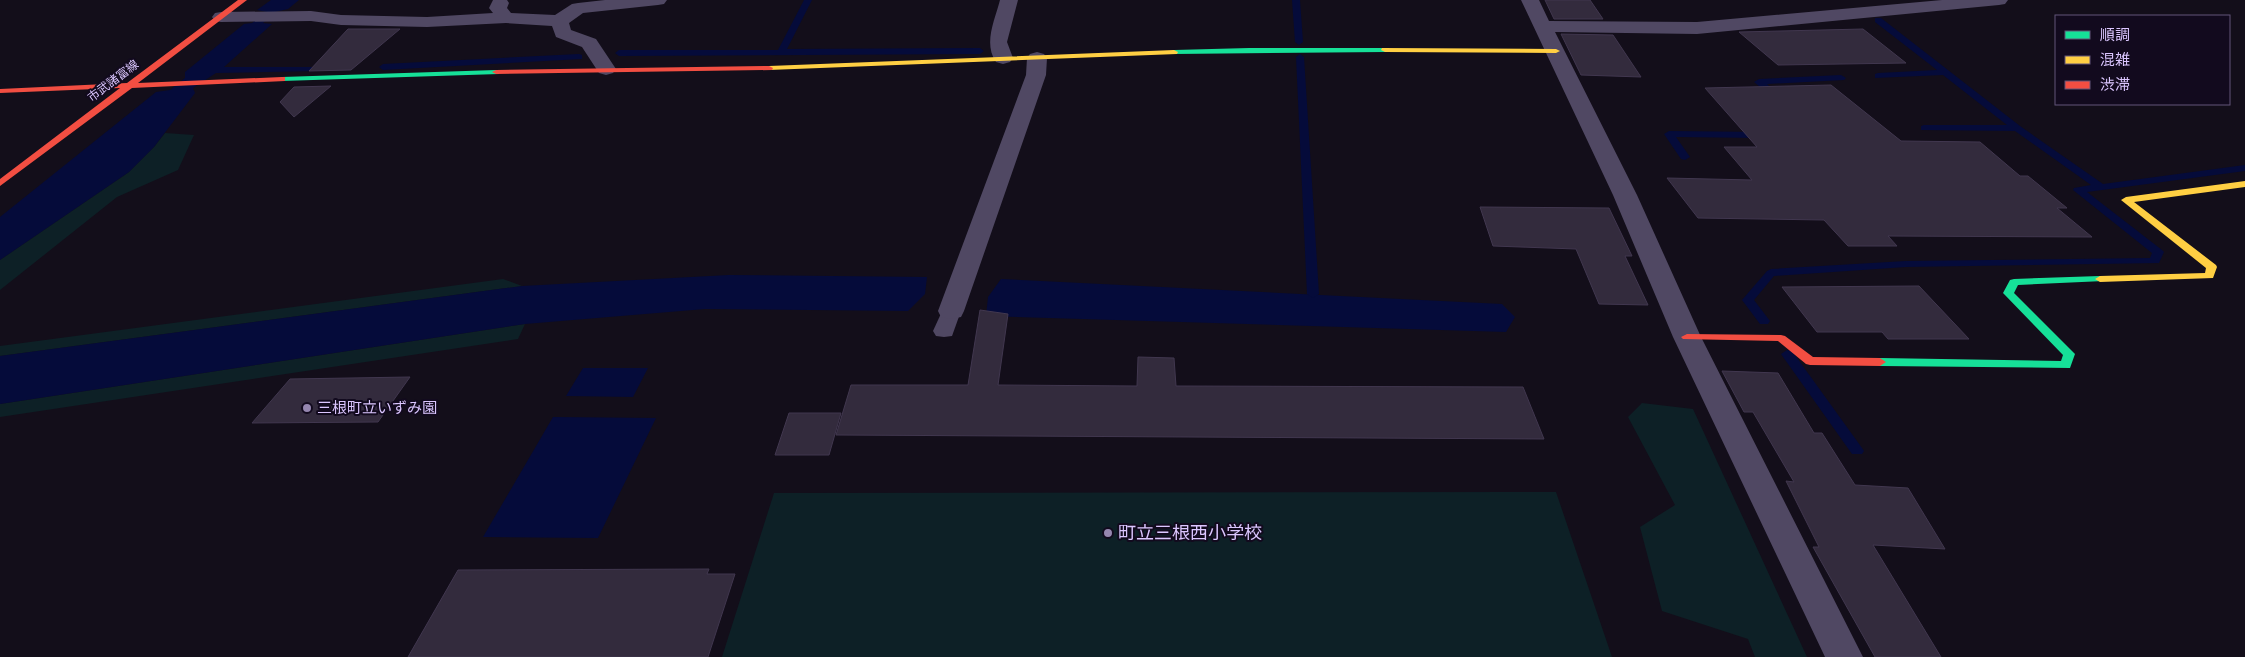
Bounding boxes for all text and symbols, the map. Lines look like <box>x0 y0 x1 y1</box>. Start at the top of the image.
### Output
legend <box>2055 15 2230 105</box>
text: 順調 <box>2100 25 2130 46</box>
text: 混雑 <box>2100 50 2130 71</box>
street label: 市武諸富線 <box>84 57 142 106</box>
text: 渋滞 <box>2100 75 2130 96</box>
place label: 三根町立いずみ園 <box>317 398 437 419</box>
marker: 三根町立いずみ園 <box>301 402 313 414</box>
place label: 町立三根西小学校 <box>1118 521 1262 546</box>
marker: 町立三根西小学校 <box>1102 527 1114 539</box>

